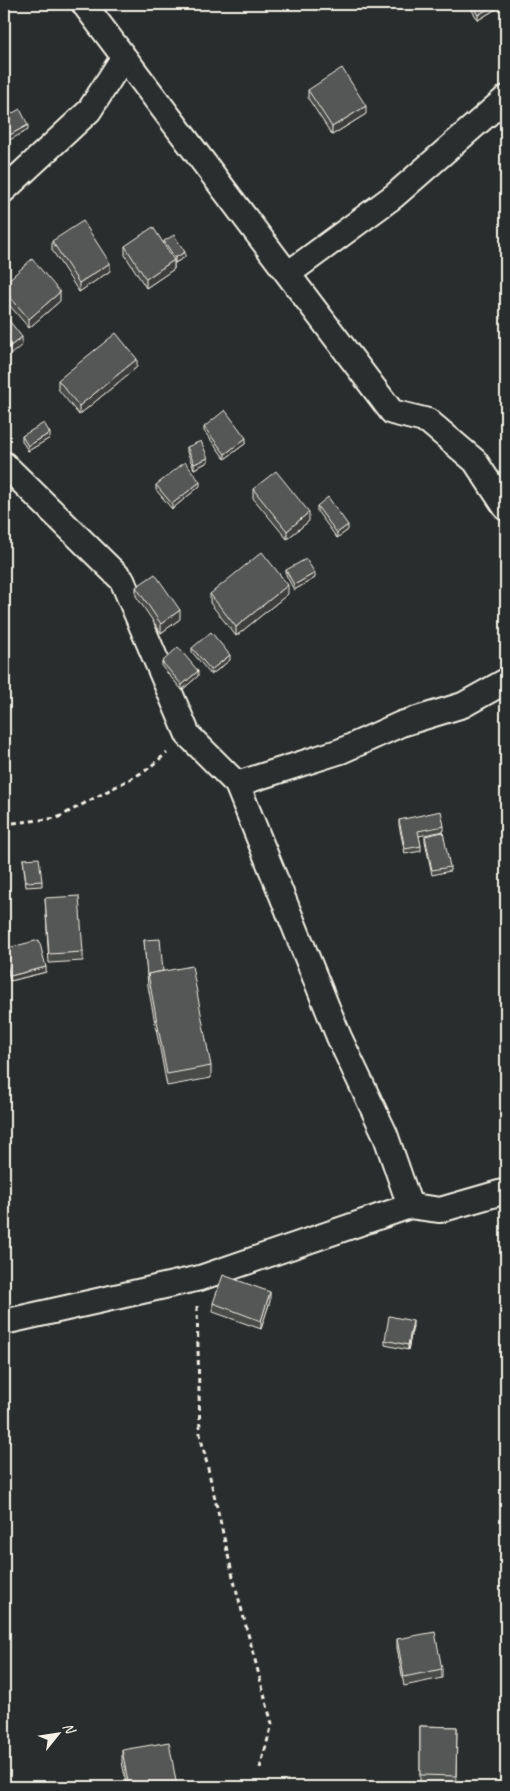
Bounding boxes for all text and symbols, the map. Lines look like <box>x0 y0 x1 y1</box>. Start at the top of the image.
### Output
north arrow <box>32 1708 82 1758</box>
text: N <box>59 1720 80 1738</box>

